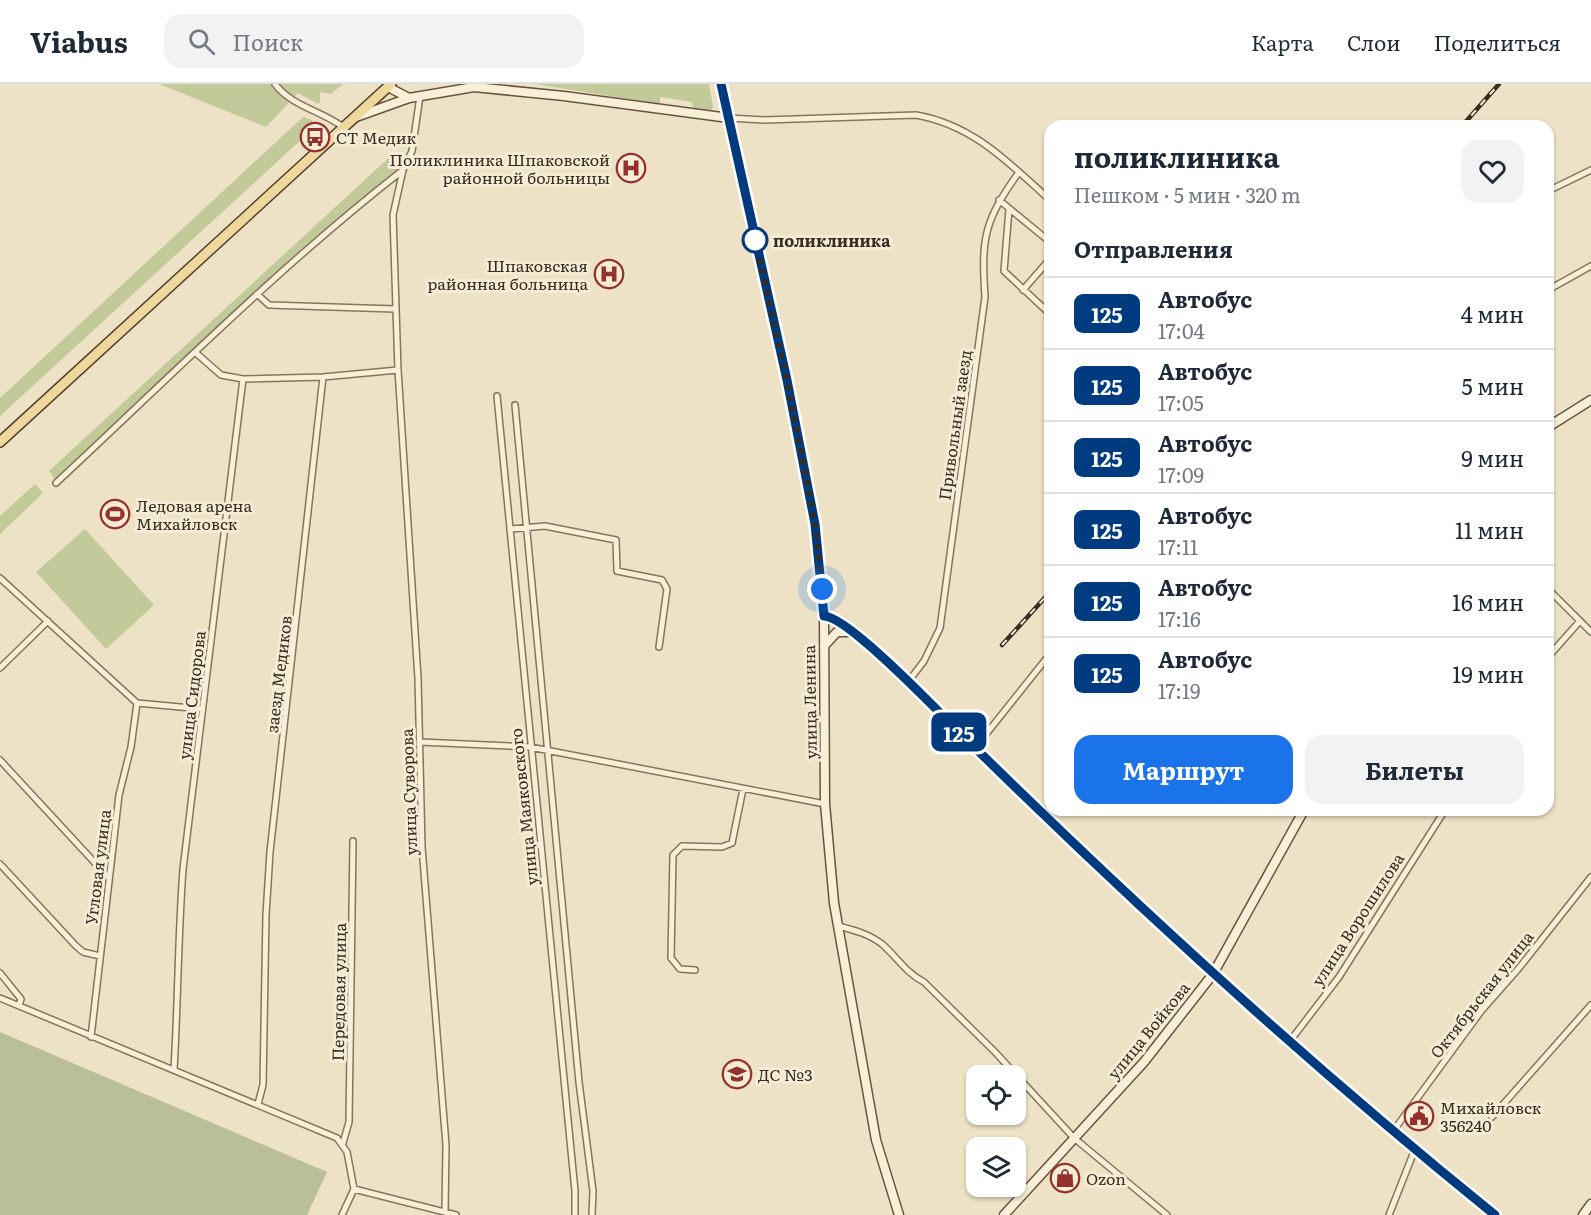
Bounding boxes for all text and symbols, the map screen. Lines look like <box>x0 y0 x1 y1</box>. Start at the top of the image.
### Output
search box <box>164 14 584 68</box>
text: Viabus <box>30 20 128 62</box>
icon: search <box>185 25 218 58</box>
text: Поиск <box>233 25 303 58</box>
text: Карта <box>1251 26 1314 57</box>
text: Слои <box>1347 26 1401 57</box>
text: Поделиться <box>1434 26 1561 57</box>
bus stop icon: СТ Медик <box>299 121 331 153</box>
place label: СТ Медик <box>336 125 417 149</box>
text: поликлиника <box>1074 135 1280 177</box>
button: heart <box>1461 140 1524 203</box>
place label: Поликлиника Шпаковской районной больницы <box>390 147 610 189</box>
hospital icon: Поликлиника Шпаковской районной больницы <box>615 152 647 184</box>
text: Пешком · 5 мин · 320 m <box>1074 179 1301 209</box>
marker: поликлиника <box>742 227 768 253</box>
place label: поликлиника <box>773 228 891 252</box>
text: Отправления <box>1074 232 1233 265</box>
place label: Шпаковская районная больница <box>427 253 588 295</box>
hospital icon: Шпаковская районная больница <box>593 258 625 290</box>
text: Автобус <box>1158 282 1252 315</box>
text: 4 мин <box>1461 297 1524 330</box>
text: 125 <box>1091 298 1123 329</box>
text: 17:04 <box>1158 315 1205 345</box>
street label: Привольный заезд <box>932 348 976 502</box>
text: Автобус <box>1158 354 1252 387</box>
text: 5 мин <box>1462 369 1524 402</box>
text: 125 <box>1091 370 1123 401</box>
text: 17:05 <box>1158 387 1204 417</box>
text: Автобус <box>1158 426 1252 459</box>
text: 9 мин <box>1461 441 1524 474</box>
text: 125 <box>1091 442 1123 473</box>
text: 17:09 <box>1158 459 1204 489</box>
place label: Ледовая арена Михайловск <box>136 493 253 535</box>
sports icon: Ледовая арена Михайловск <box>99 498 131 530</box>
text: Автобус <box>1158 498 1252 531</box>
text: 11 мин <box>1455 513 1524 546</box>
text: 125 <box>1091 514 1123 545</box>
text: 17:11 <box>1158 531 1198 561</box>
text: Автобус <box>1158 570 1252 603</box>
your location <box>807 574 837 604</box>
text: 16 мин <box>1452 585 1524 618</box>
text: 125 <box>1091 586 1123 617</box>
text: 17:16 <box>1158 603 1201 633</box>
street label: заезд Медиков <box>259 614 297 734</box>
street label: улица Сидорова <box>171 629 211 761</box>
text: Автобус <box>1158 642 1252 675</box>
street label: улица Ленина <box>796 644 822 759</box>
text: 19 мин <box>1452 657 1524 690</box>
text: 125 <box>1091 658 1123 689</box>
text: 17:19 <box>1158 675 1201 705</box>
line badge: 125 <box>924 712 994 752</box>
text: 125 <box>943 717 975 748</box>
street label: улица Маяковского <box>503 727 543 887</box>
street label: улица Суворова <box>394 728 422 856</box>
button: Маршрут <box>1074 735 1293 804</box>
button: Билеты <box>1305 735 1524 804</box>
street label: Угловая улица <box>78 808 116 926</box>
street label: улица Ворошилова <box>1305 847 1409 990</box>
street label: Передовая улица <box>325 922 351 1061</box>
street label: Октябрьская улица <box>1424 925 1539 1063</box>
street label: улица Войкова <box>1101 976 1195 1084</box>
school or university icon: ДС №3 <box>721 1058 753 1090</box>
place label: ДС №3 <box>758 1062 813 1086</box>
map controls <box>966 1065 1026 1197</box>
button: locate <box>966 1065 1026 1125</box>
place label: Михайловск 356240 <box>1440 1095 1542 1137</box>
public building icon: Михайловск 356240 <box>1403 1100 1435 1132</box>
button: layers <box>966 1137 1026 1197</box>
shop icon: Ozon <box>1049 1162 1081 1194</box>
place label: Ozon <box>1086 1166 1126 1190</box>

